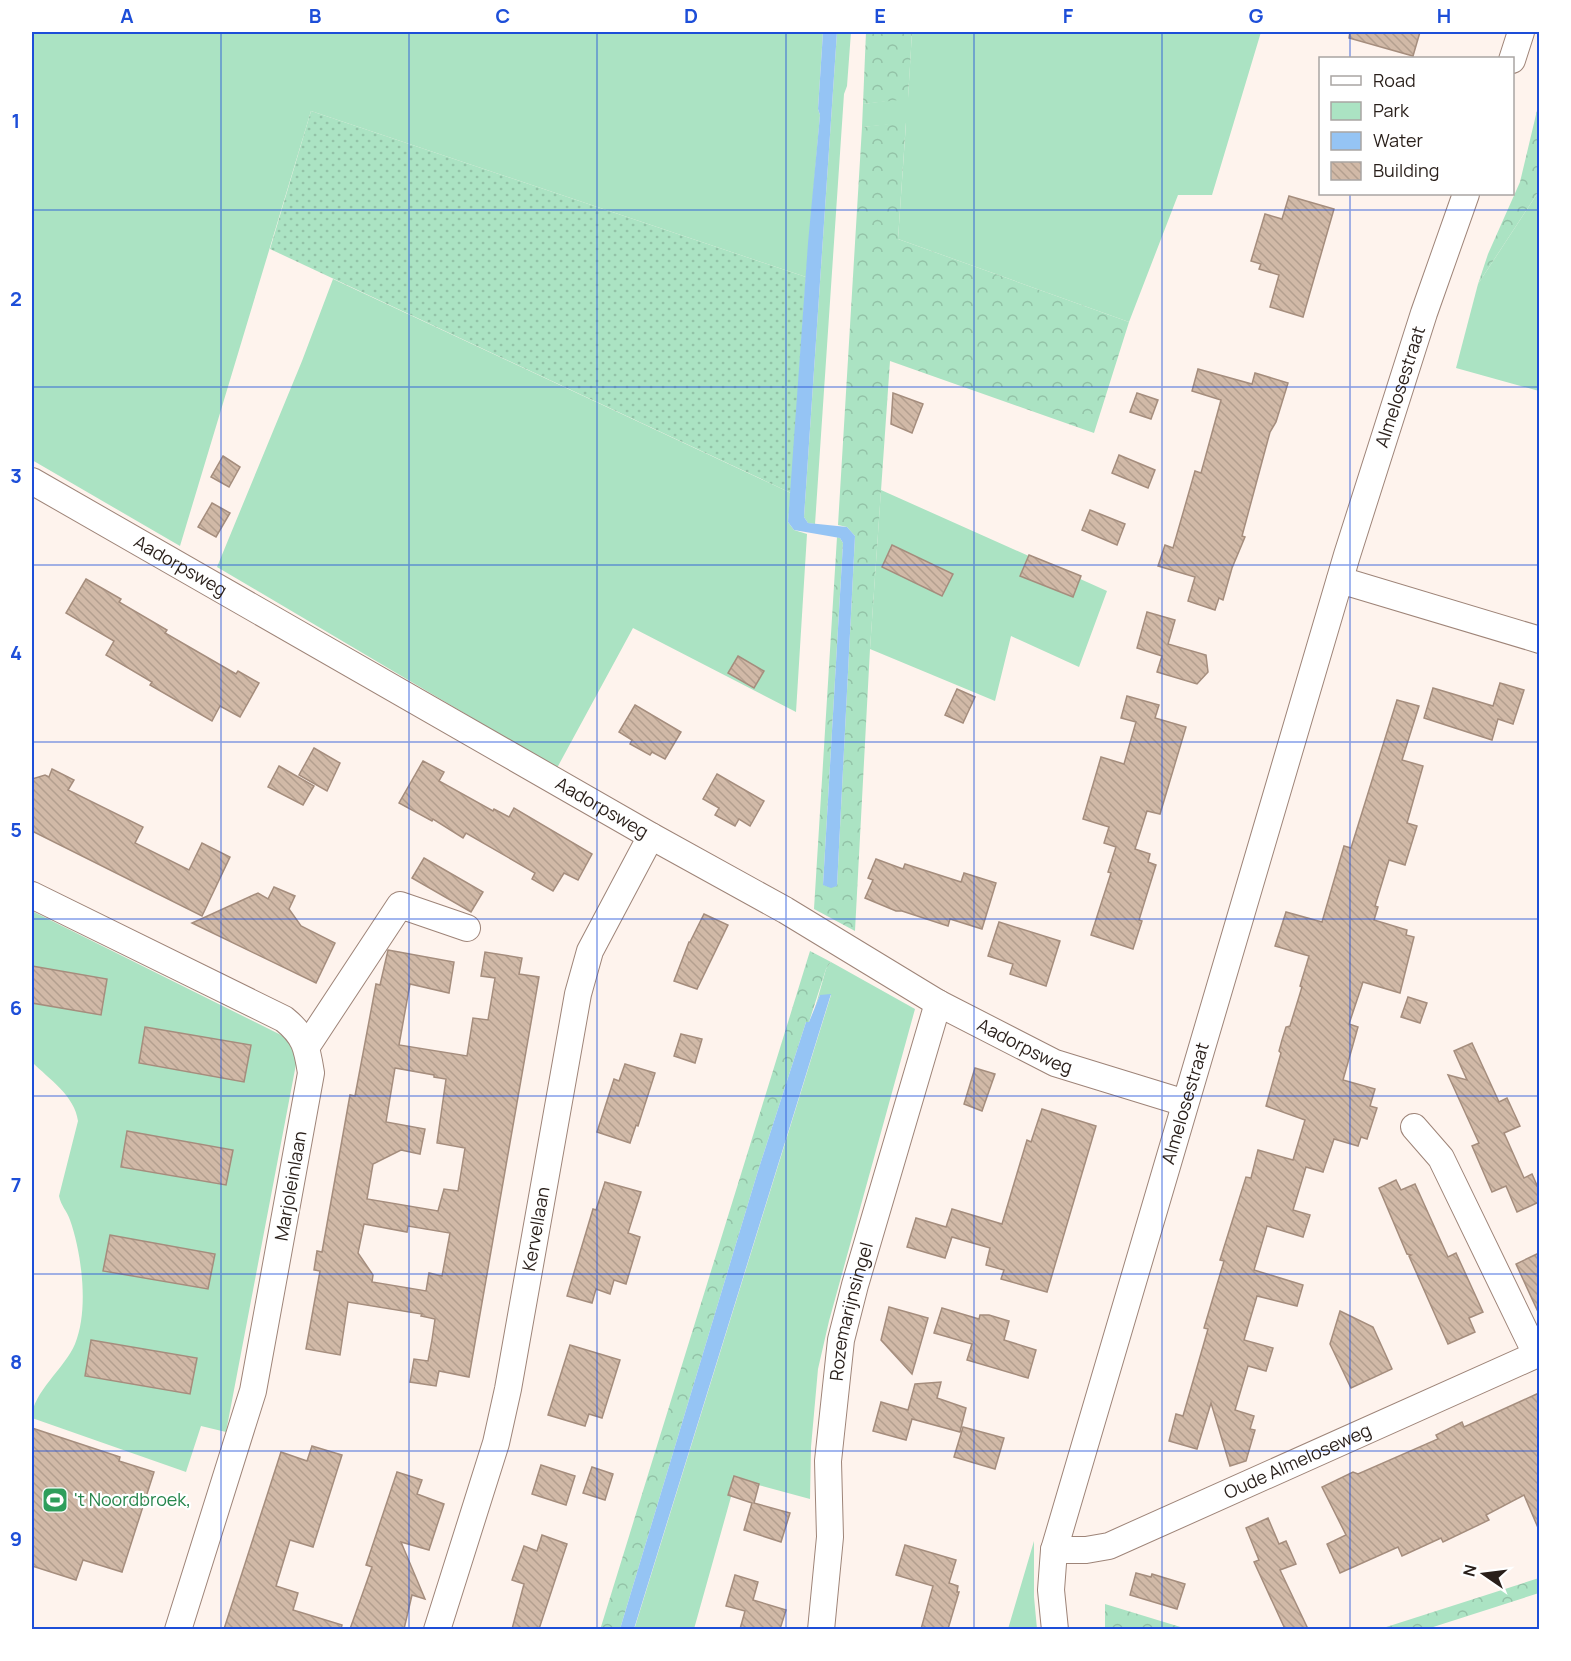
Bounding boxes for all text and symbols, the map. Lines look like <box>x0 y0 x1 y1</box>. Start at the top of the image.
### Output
text: A <box>120 2 134 29</box>
text: B <box>309 2 322 29</box>
text: C <box>496 2 510 29</box>
text: D <box>684 2 698 29</box>
text: E <box>874 2 886 29</box>
text: F <box>1063 2 1074 29</box>
text: G <box>1249 2 1264 29</box>
text: H <box>1437 2 1451 29</box>
legend <box>1319 57 1514 195</box>
text: Road <box>1373 68 1416 92</box>
text: Park <box>1373 98 1410 122</box>
text: 1 <box>12 107 20 134</box>
text: Water <box>1373 128 1423 152</box>
text: Building <box>1373 158 1439 182</box>
text: 2 <box>10 285 22 312</box>
street label: Almelosestraat <box>1369 323 1430 450</box>
text: 3 <box>10 462 22 489</box>
street label: Aadorpsweg <box>130 529 232 601</box>
text: 4 <box>10 639 22 666</box>
street label: Aadorpsweg <box>552 771 653 843</box>
text: 5 <box>10 816 22 843</box>
text: 6 <box>10 994 22 1021</box>
street label: Aadorpsweg <box>973 1012 1076 1079</box>
street label: Almelosestraat <box>1155 1039 1214 1167</box>
street label: Marjoleinlaan <box>269 1129 311 1243</box>
text: 7 <box>11 1171 21 1198</box>
street label: Kervellaan <box>516 1185 555 1273</box>
street label: Rozemarijnsingel <box>824 1239 878 1382</box>
text: 8 <box>10 1348 22 1375</box>
street label: Oude Almeloseweg <box>1220 1417 1375 1504</box>
sports icon: 't Noordbroek, <box>40 1485 70 1515</box>
place label: 't Noordbroek, <box>74 1487 191 1511</box>
text: 9 <box>10 1525 22 1552</box>
north arrow <box>1454 1544 1514 1604</box>
text: N <box>1457 1562 1482 1579</box>

